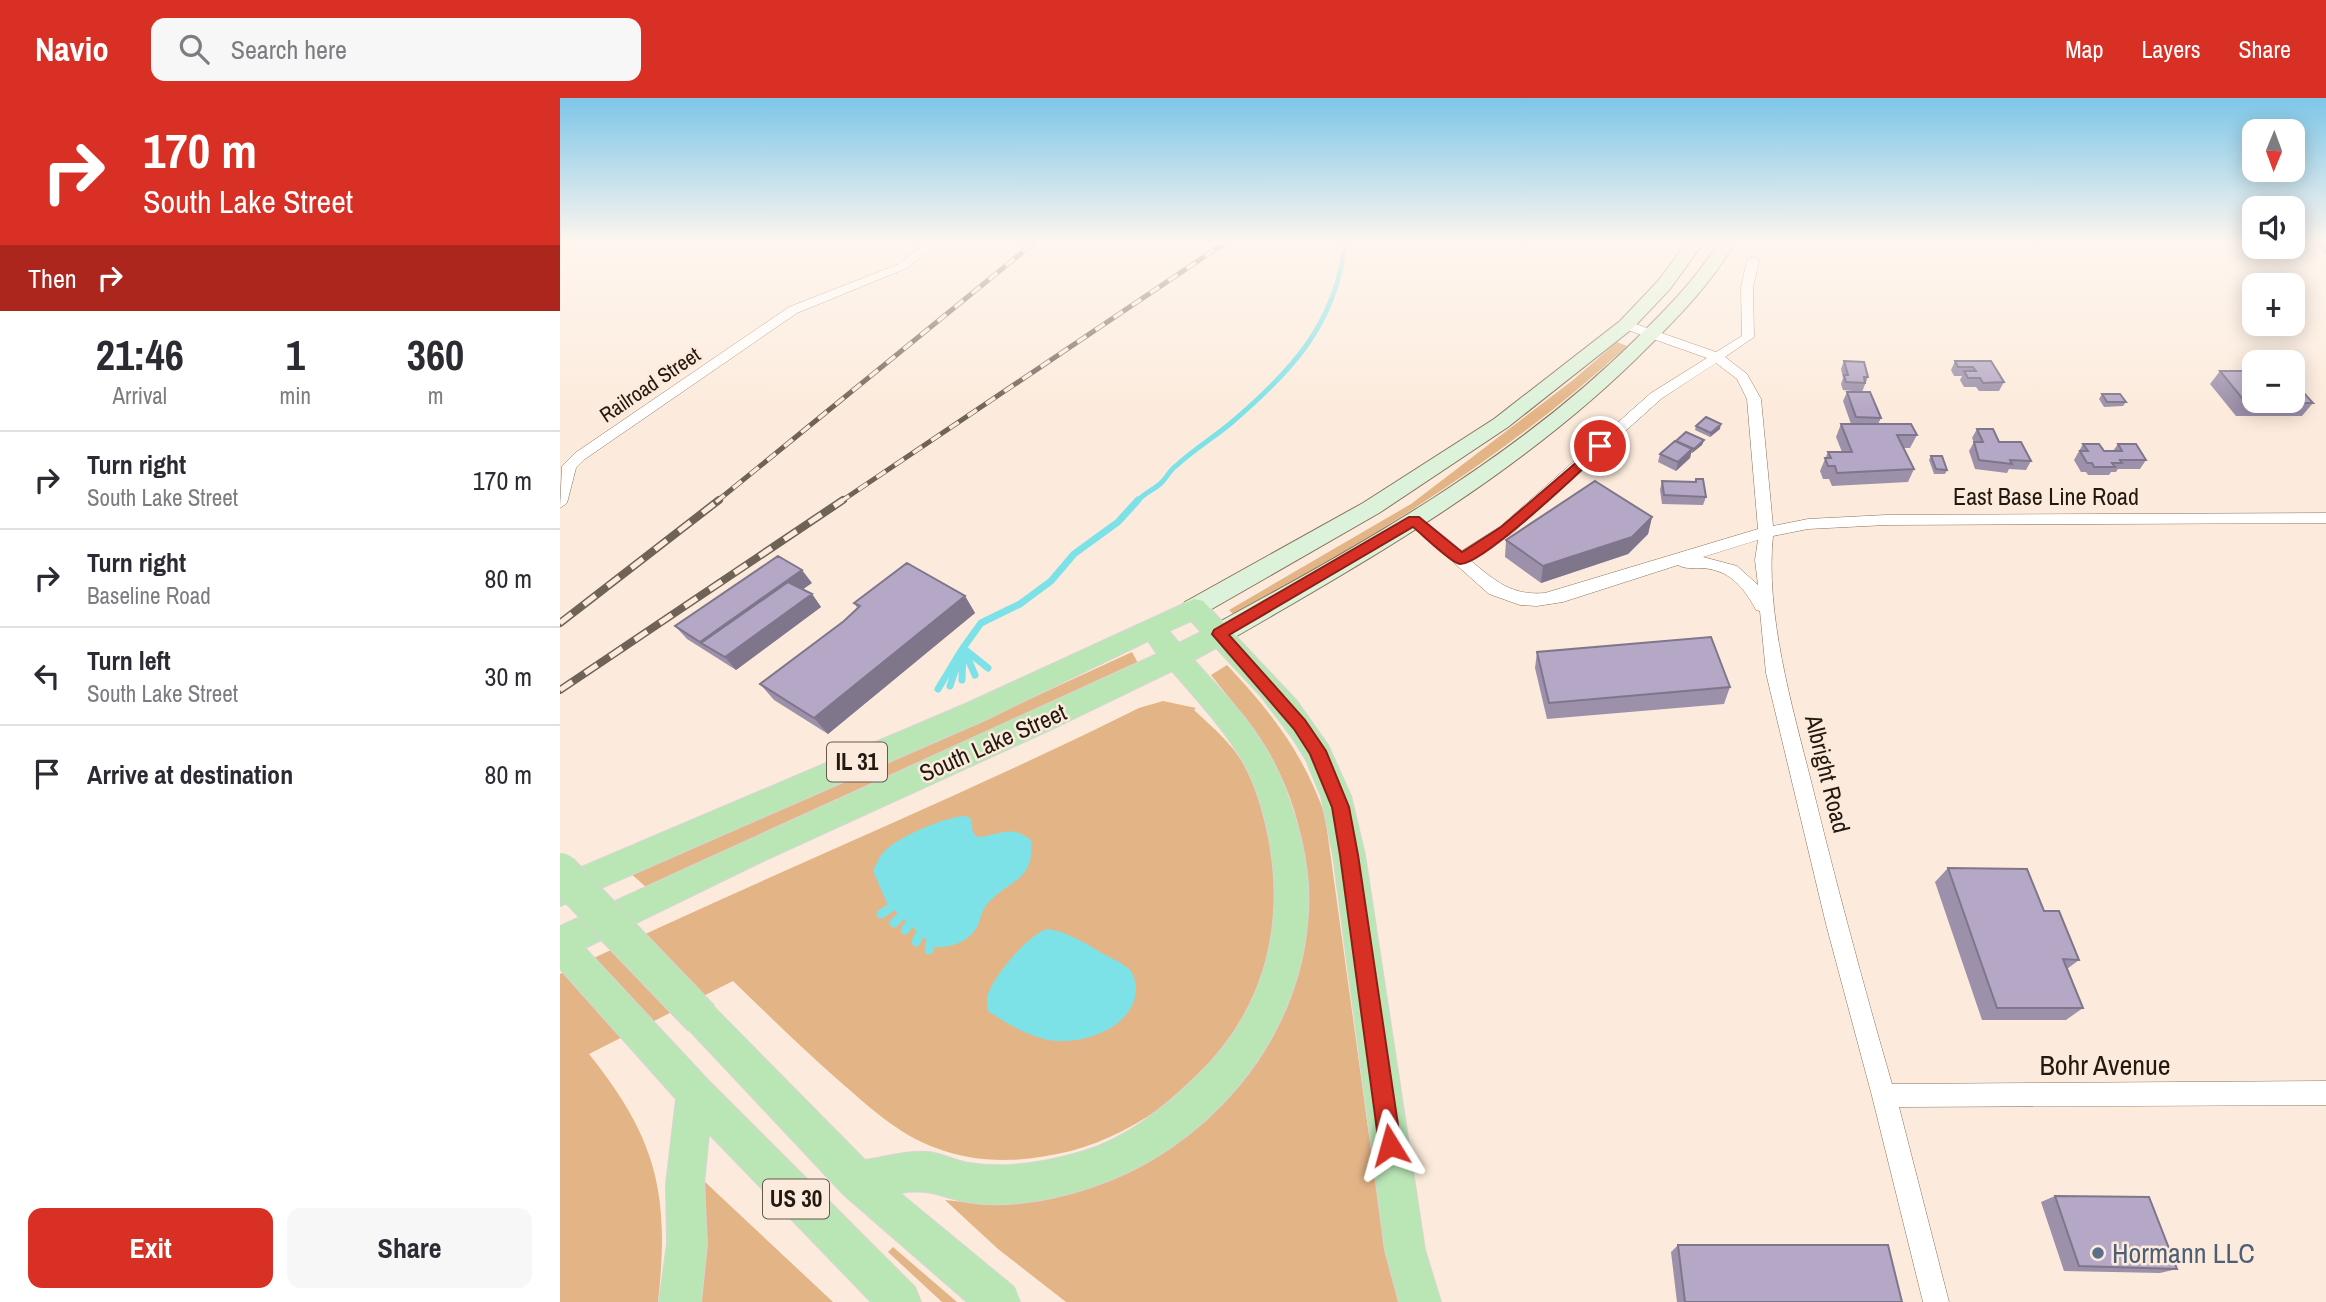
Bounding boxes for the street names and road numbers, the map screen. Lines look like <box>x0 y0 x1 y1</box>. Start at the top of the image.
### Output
street label: Railroad Street <box>594 340 706 429</box>
street label: East Base Line Road <box>1953 480 2139 512</box>
street label: South Lake Street <box>914 695 1072 789</box>
street label: Albright Road <box>1798 711 1858 836</box>
road number: IL 31 <box>827 742 887 782</box>
street label: Bohr Avenue <box>2039 1046 2171 1084</box>
road number: US 30 <box>763 1180 829 1218</box>

